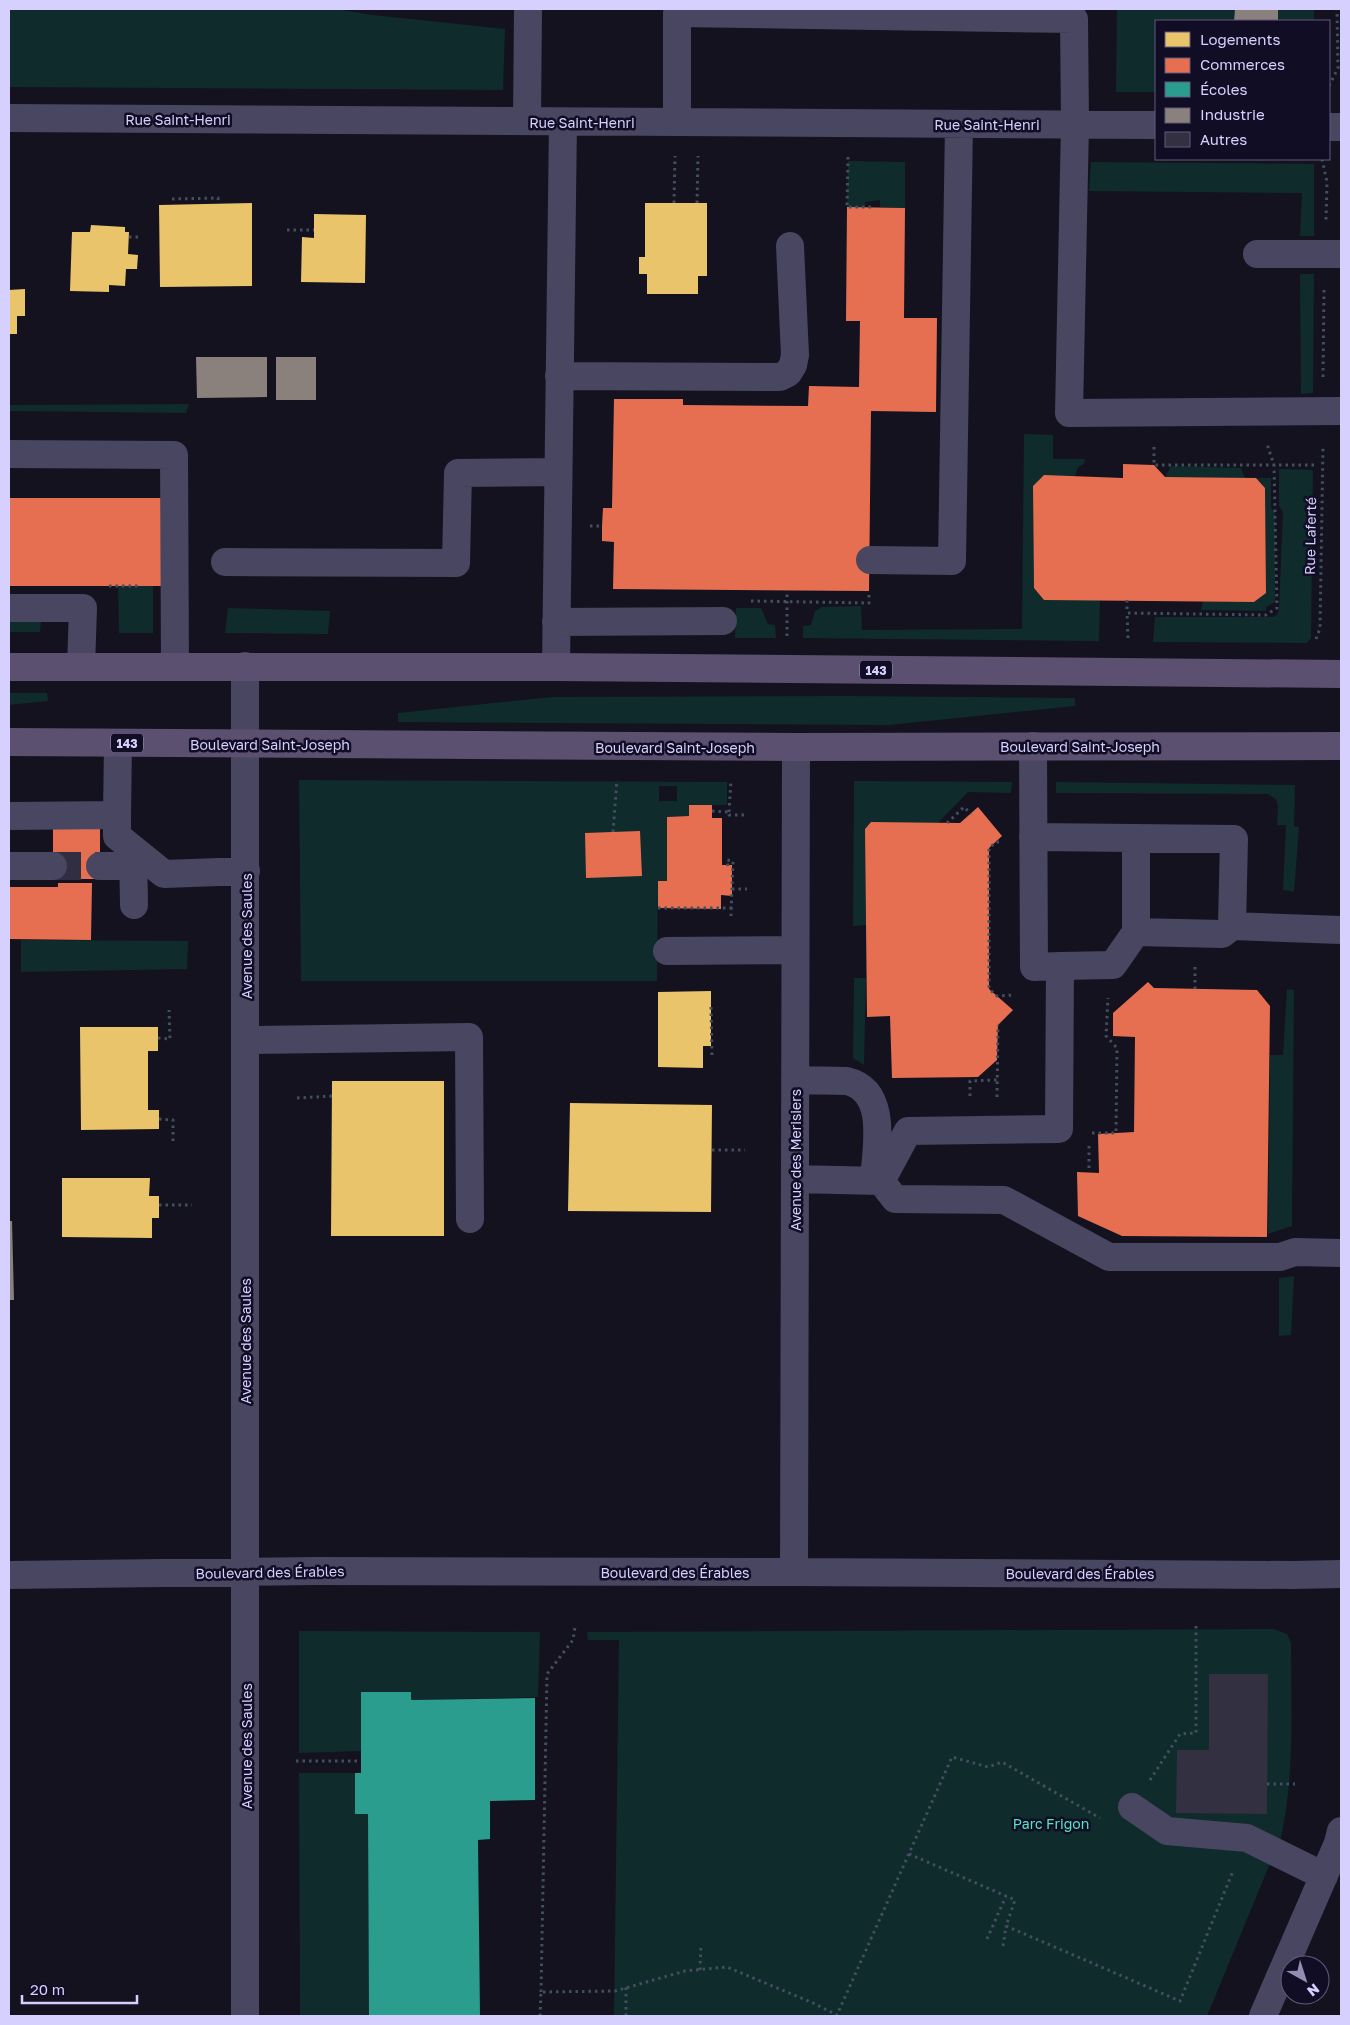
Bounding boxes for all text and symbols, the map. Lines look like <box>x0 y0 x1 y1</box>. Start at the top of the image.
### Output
legend <box>1155 20 1330 160</box>
text: Logements <box>1200 30 1280 48</box>
text: Commerces <box>1200 55 1285 73</box>
text: Écoles <box>1200 80 1248 98</box>
text: Industrie <box>1200 105 1265 123</box>
street label: Rue Saint-Henri <box>125 111 231 128</box>
street label: Rue Saint-Henri <box>529 114 635 131</box>
street label: Rue Saint-Henri <box>934 116 1040 133</box>
text: Autres <box>1200 130 1247 148</box>
street label: Rue Laferté <box>1301 497 1319 575</box>
road number: 143 <box>860 660 892 680</box>
road number: 143 <box>111 734 143 752</box>
street label: Boulevard Saint-Joseph <box>190 736 350 753</box>
street label: Boulevard Saint-Joseph <box>1000 738 1160 755</box>
street label: Boulevard Saint-Joseph <box>595 739 755 756</box>
street label: Avenue des Saules <box>238 873 255 999</box>
street label: Avenue des Merisiers <box>787 1089 804 1231</box>
street label: Avenue des Saules <box>237 1278 254 1404</box>
street label: Boulevard des Érables <box>195 1562 345 1582</box>
street label: Boulevard des Érables <box>600 1564 750 1581</box>
street label: Boulevard des Érables <box>1005 1565 1155 1582</box>
street label: Avenue des Saules <box>238 1683 255 1809</box>
park label: Parc Frigon <box>1013 1815 1089 1832</box>
north arrow <box>1280 1955 1330 2005</box>
scale bar <box>22 1972 138 2004</box>
text: 20 m <box>30 1980 65 1998</box>
text: N <box>1304 1981 1323 2000</box>

